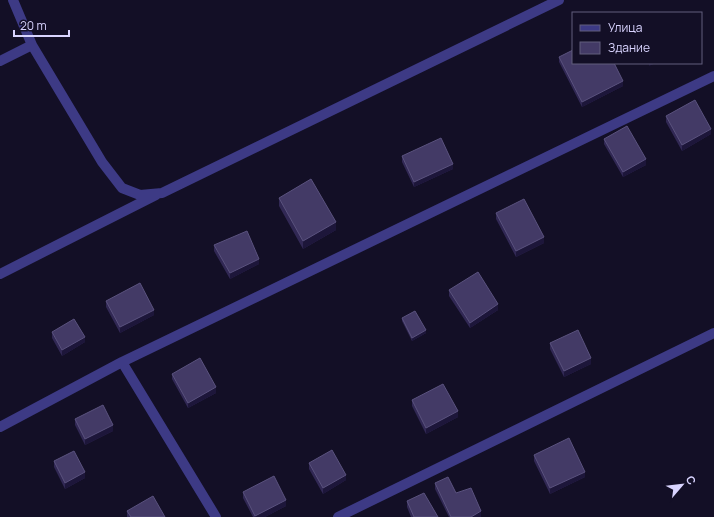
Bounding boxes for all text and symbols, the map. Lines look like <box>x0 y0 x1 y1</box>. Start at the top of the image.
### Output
scale bar <box>14 12 69 38</box>
legend <box>572 12 702 64</box>
text: 20 m <box>20 17 47 34</box>
text: Улица <box>608 19 642 36</box>
text: Здание <box>608 39 650 56</box>
north arrow <box>662 465 702 505</box>
text: С <box>683 473 700 487</box>

